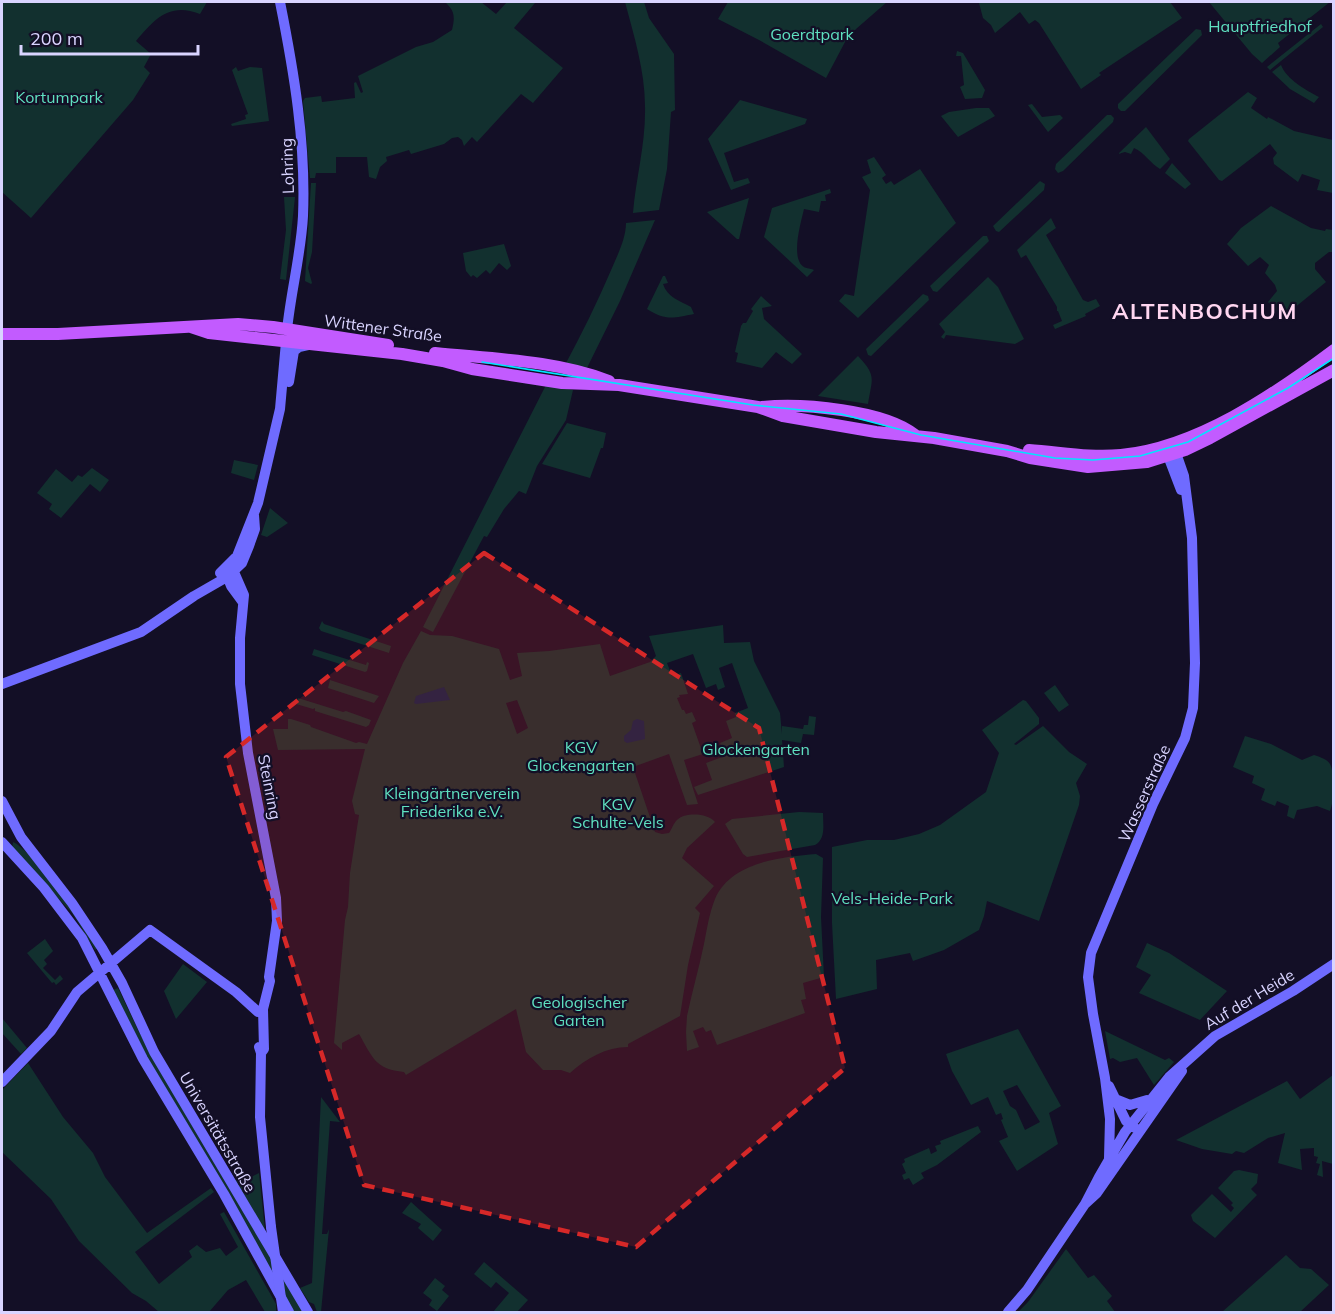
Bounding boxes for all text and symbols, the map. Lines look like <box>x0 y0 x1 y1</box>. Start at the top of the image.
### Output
park label: Hauptfriedhof <box>1208 16 1312 36</box>
scale bar <box>21 18 198 56</box>
park label: Goerdtpark <box>770 24 855 44</box>
text: 200 m <box>30 27 83 50</box>
park label: Kortumpark <box>15 87 103 107</box>
street label: Lohring <box>276 138 298 194</box>
district label: ALTENBOCHUM <box>1112 297 1298 325</box>
street label: Wittener Straße <box>323 310 443 346</box>
park label: KGV Glockengarten <box>527 737 635 775</box>
park label: Glockengarten <box>702 739 810 759</box>
street label: Wasserstraße <box>1114 741 1174 845</box>
street label: Steinring <box>254 753 286 821</box>
park label: Kleingärtnerverein Friederika e.V. <box>384 783 520 821</box>
park label: KGV Schulte-Vels <box>572 794 664 832</box>
park label: Vels-Heide-Park <box>831 888 953 908</box>
street label: Auf der Heide <box>1200 964 1298 1034</box>
park label: Geologischer Garten <box>531 992 627 1030</box>
street label: Universitätsstraße <box>175 1068 261 1196</box>

